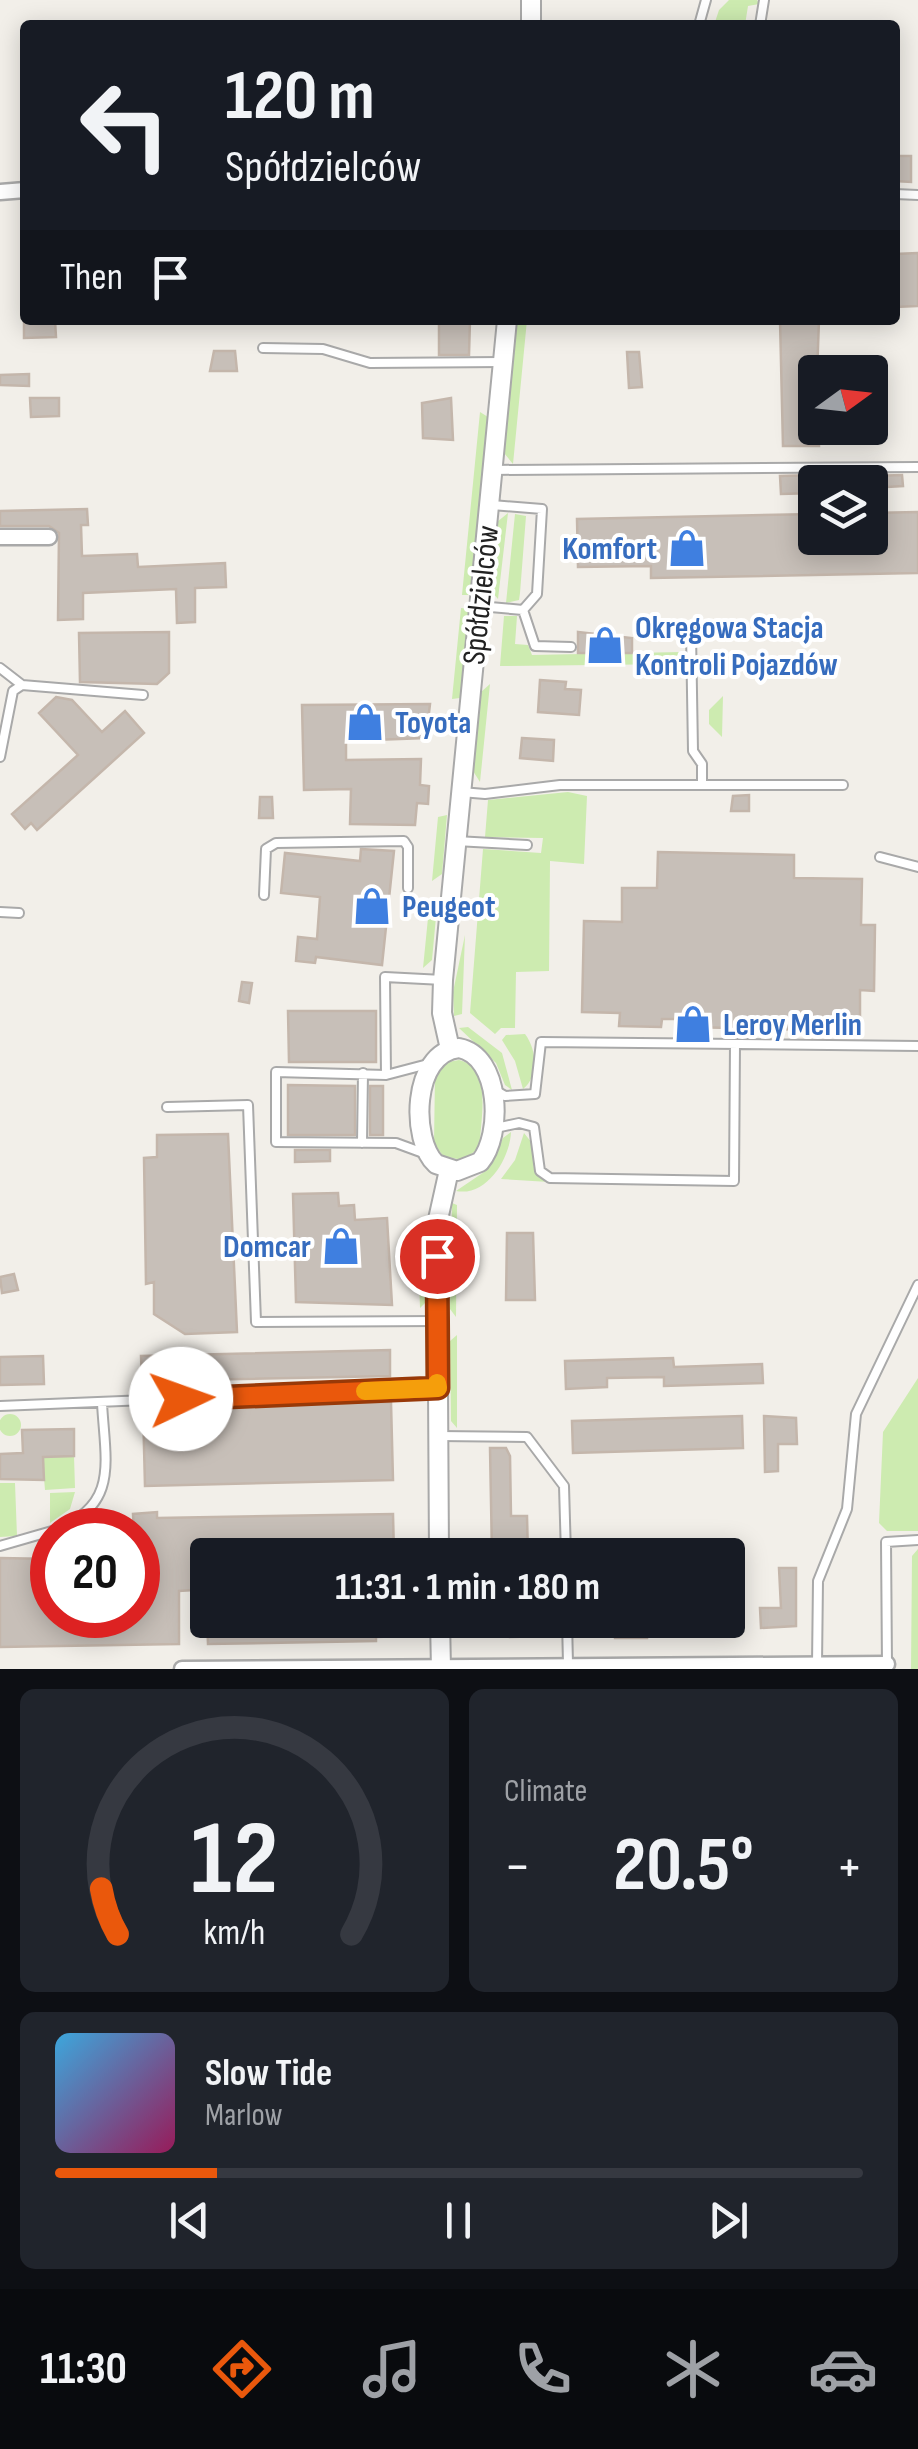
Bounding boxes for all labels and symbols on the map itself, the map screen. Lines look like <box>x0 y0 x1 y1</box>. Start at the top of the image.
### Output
north arrow <box>798 355 888 445</box>
street label: Spółdzielców <box>455 524 508 667</box>
shop icon: Komfort <box>666 527 708 569</box>
place label: Komfort <box>562 530 657 569</box>
place label: Okręgowa Stacja Kontroli Pojazdów <box>635 609 838 685</box>
shop icon: Okręgowa Stacja Kontroli Pojazdów <box>584 624 626 666</box>
shop icon: Toyota <box>344 701 386 743</box>
place label: Toyota <box>395 704 471 743</box>
shop icon: Peugeot <box>351 885 393 927</box>
place label: Peugeot <box>402 888 496 927</box>
shop icon: Leroy Merlin <box>672 1003 714 1045</box>
place label: Leroy Merlin <box>723 1006 862 1045</box>
pin <box>395 1214 480 1299</box>
shop icon: Domcar <box>320 1225 362 1267</box>
place label: Domcar <box>223 1228 311 1267</box>
position arrow <box>129 1347 233 1451</box>
speed limit sign: 20 <box>30 1508 160 1638</box>

